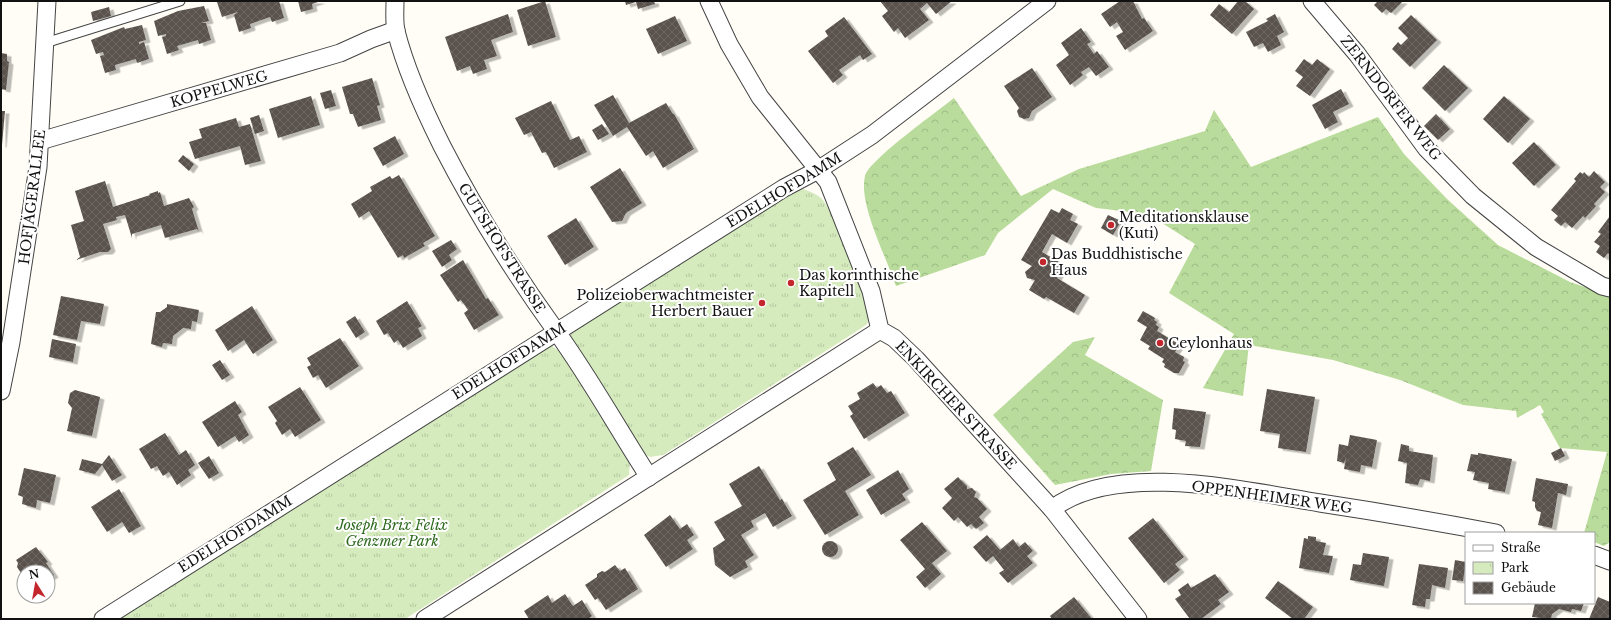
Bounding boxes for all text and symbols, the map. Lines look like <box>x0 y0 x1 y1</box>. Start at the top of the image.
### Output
street label: ZERNDORFER WEG <box>1337 32 1445 164</box>
street label: KOPPELWEG <box>168 67 270 111</box>
street label: HOFJÄGERALLEE <box>15 128 49 266</box>
street label: EDELHOFDAMM <box>723 148 845 232</box>
street label: GUTSHOFSTRASSE <box>455 180 549 316</box>
place label: Meditationsklause (Kuti) <box>1119 208 1249 242</box>
marker: Meditationsklause (Kuti) <box>1106 220 1116 230</box>
place label: Das Buddhistische Haus <box>1051 245 1183 279</box>
marker: Das Buddhistische Haus <box>1038 257 1048 267</box>
place label: Das korinthische Kapitell <box>799 266 919 300</box>
marker: Das korinthische Kapitell <box>786 278 796 288</box>
place label: Polizeioberwachtmeister Herbert Bauer <box>577 286 754 320</box>
marker: Polizeioberwachtmeister Herbert Bauer <box>757 298 767 308</box>
street label: EDELHOFDAMM <box>449 319 569 403</box>
place label: Ceylonhaus <box>1168 334 1252 352</box>
street label: ENKIRCHER STRASSE <box>892 337 1020 473</box>
marker: Ceylonhaus <box>1155 338 1165 348</box>
street label: OPPENHEIMER WEG <box>1190 477 1354 517</box>
street label: EDELHOFDAMM <box>175 492 295 576</box>
park label: Joseph Brix Felix Genzmer Park <box>335 516 448 550</box>
legend <box>1465 532 1595 604</box>
text: Straße <box>1501 540 1541 555</box>
text: Park <box>1501 560 1529 575</box>
north arrow <box>16 564 56 604</box>
text: N <box>28 566 41 582</box>
text: Gebäude <box>1501 580 1556 595</box>

